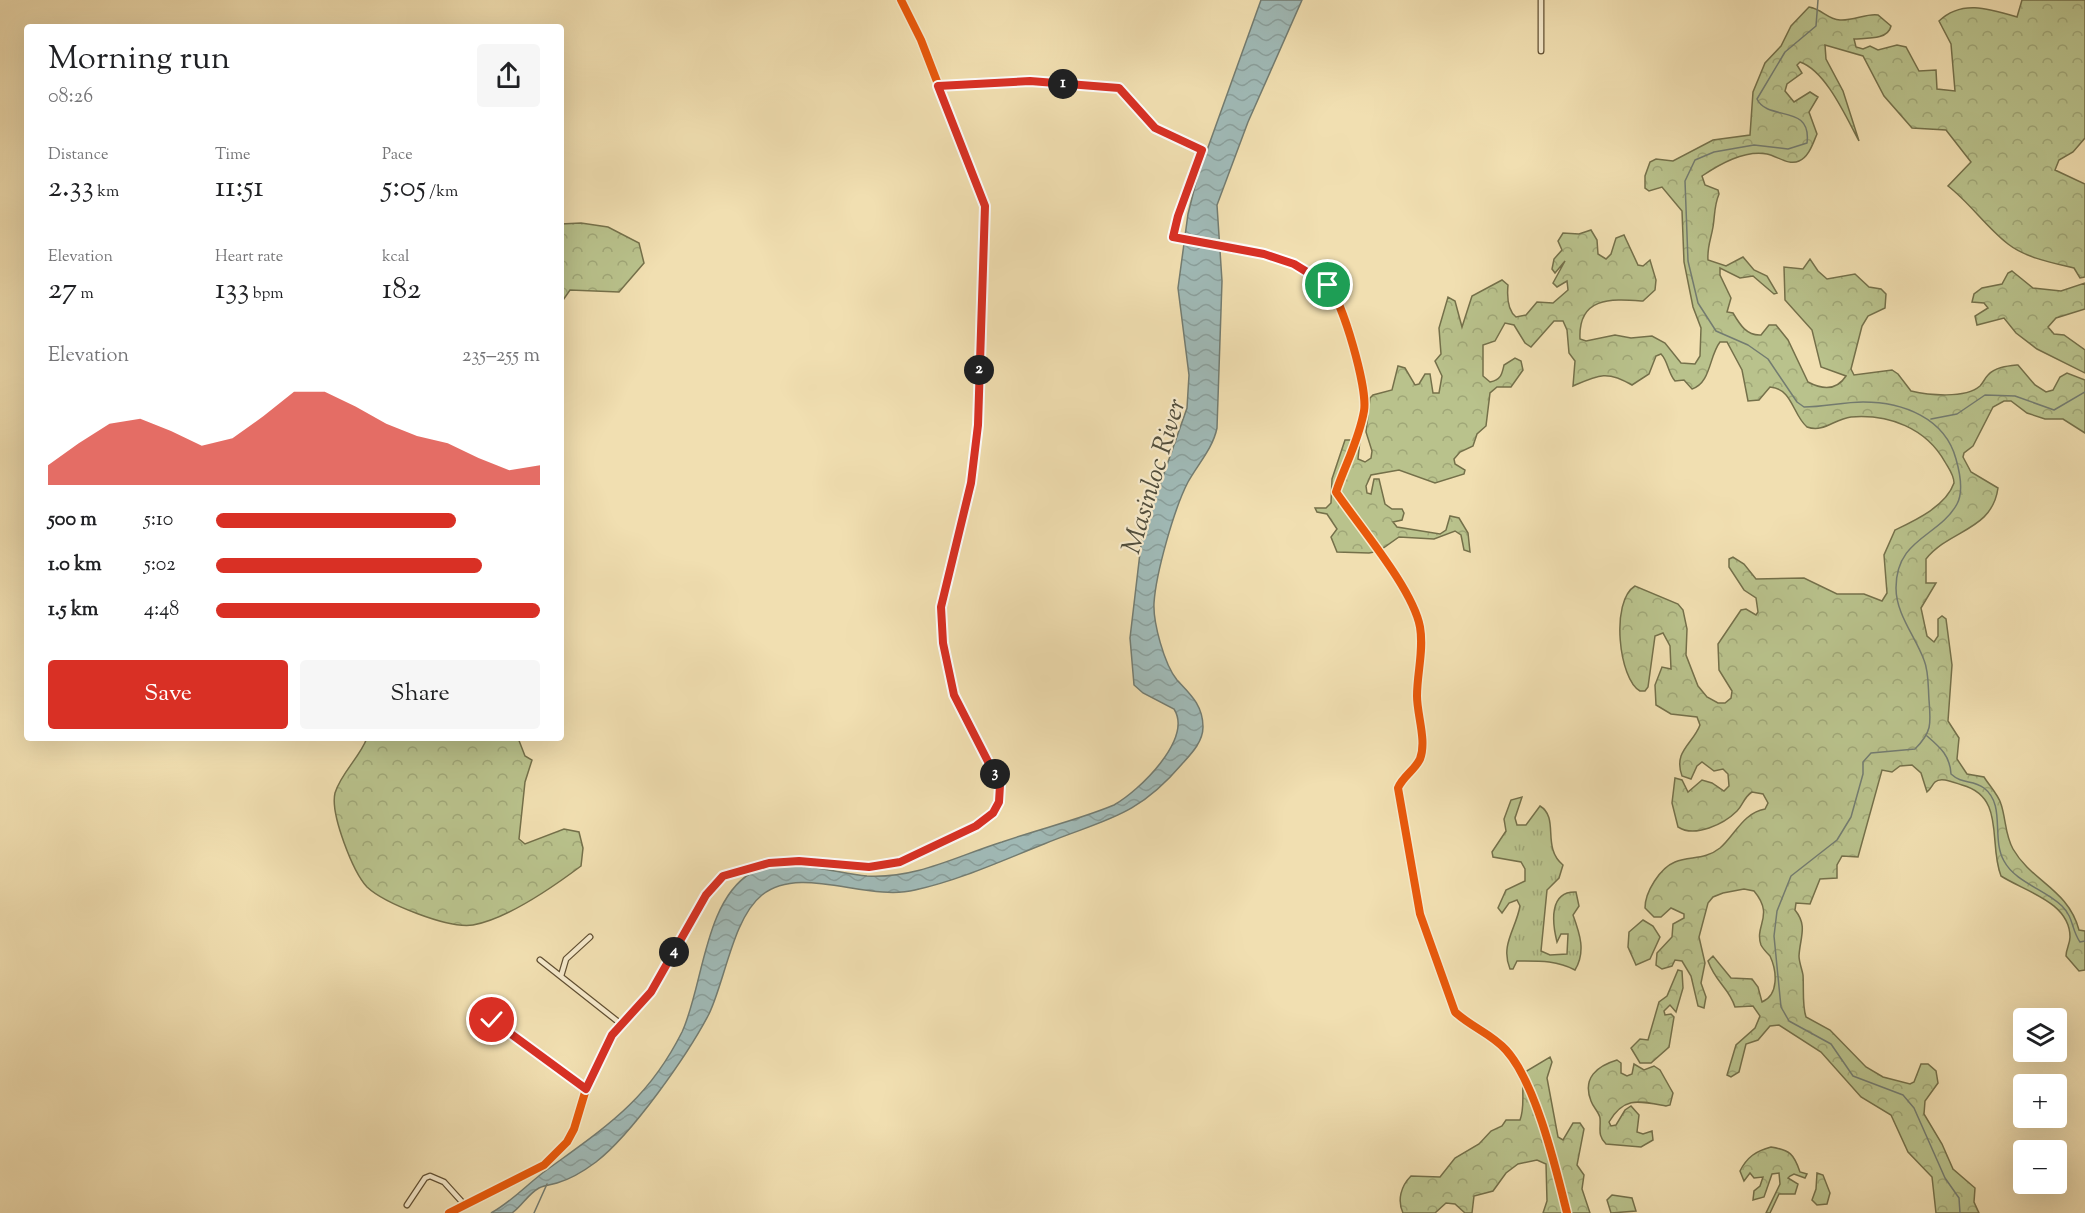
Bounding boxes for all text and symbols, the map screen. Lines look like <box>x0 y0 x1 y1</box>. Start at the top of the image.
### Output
text: Morning run <box>48 36 230 84</box>
button: share <box>477 44 540 107</box>
pin: 1 <box>1048 69 1078 99</box>
text: 1 <box>1060 72 1066 95</box>
text: 08:26 <box>48 83 93 112</box>
text: Distance <box>48 144 108 167</box>
text: Time <box>215 144 251 167</box>
text: Pace <box>382 144 413 167</box>
text: 2.33 <box>48 167 94 210</box>
text: 11:51 <box>215 167 264 210</box>
text: 5:05 <box>382 167 426 210</box>
text: km <box>94 181 119 204</box>
text: /km <box>426 181 458 204</box>
text: Elevation <box>48 246 113 269</box>
text: Heart rate <box>215 246 283 269</box>
text: kcal <box>382 246 410 269</box>
pin <box>1302 259 1353 310</box>
icon: arrive <box>1311 268 1344 301</box>
text: 27 <box>48 269 77 312</box>
text: 133 <box>215 269 249 312</box>
text: 182 <box>382 269 421 312</box>
text: m <box>77 283 94 306</box>
text: bpm <box>249 283 284 306</box>
text: Elevation <box>48 342 129 371</box>
text: 235–255 m <box>462 342 540 371</box>
pin: 2 <box>964 355 994 385</box>
text: 2 <box>975 358 983 381</box>
water label: Masinloc River <box>1113 394 1198 559</box>
text: 500 m <box>48 506 97 535</box>
text: 5:10 <box>144 506 173 535</box>
text: 1.0 km <box>48 551 102 580</box>
text: 5:02 <box>144 551 176 580</box>
text: 1.5 km <box>48 596 98 625</box>
text: 4:48 <box>144 596 179 625</box>
button: Save <box>48 660 288 729</box>
button: Share <box>300 660 540 729</box>
pin: 3 <box>980 759 1010 789</box>
text: 3 <box>992 762 998 785</box>
pin: 4 <box>659 937 689 967</box>
text: 4 <box>670 940 678 963</box>
pin <box>466 994 517 1045</box>
icon: check <box>475 1003 508 1036</box>
map controls <box>2013 1008 2067 1194</box>
button: layers <box>2013 1008 2067 1062</box>
button: + <box>2013 1074 2067 1128</box>
button: − <box>2013 1140 2067 1194</box>

